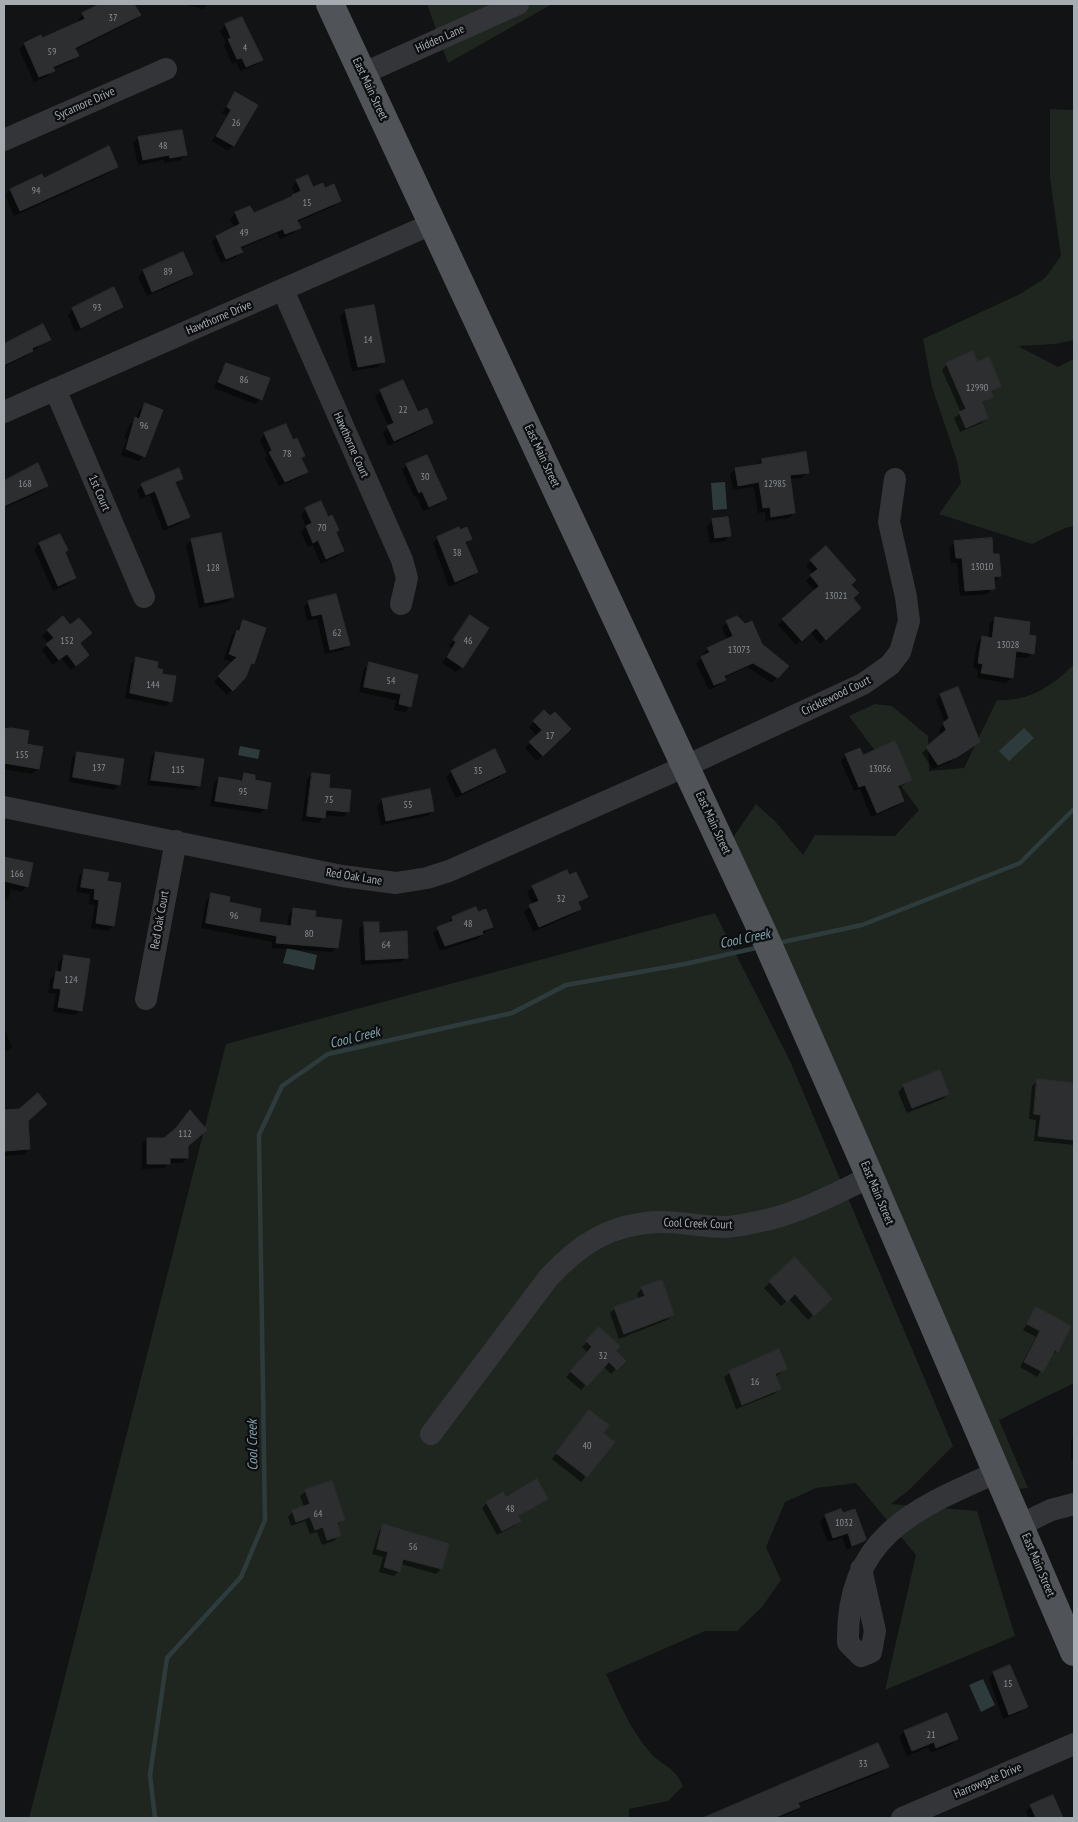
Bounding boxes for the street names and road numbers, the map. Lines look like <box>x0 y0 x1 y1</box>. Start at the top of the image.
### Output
street label: Hidden Lane <box>413 22 467 56</box>
street label: East Main Street <box>349 55 391 123</box>
street label: Sycamore Drive <box>53 84 117 124</box>
street label: Hawthorne Drive <box>184 298 254 338</box>
street label: Hawthorne Court <box>330 410 372 480</box>
street label: East Main Street <box>521 422 563 490</box>
street label: 1st Court <box>85 473 113 513</box>
street label: Cricklewood Court <box>799 673 873 719</box>
street label: East Main Street <box>692 789 734 857</box>
street label: Red Oak Lane <box>325 865 383 889</box>
street label: Red Oak Court <box>148 890 172 950</box>
street label: East Main Street <box>857 1159 897 1227</box>
street label: Cool Creek Court <box>663 1216 733 1232</box>
street label: East Main Street <box>1018 1531 1058 1599</box>
street label: Harrowgate Drive <box>952 1760 1024 1802</box>

